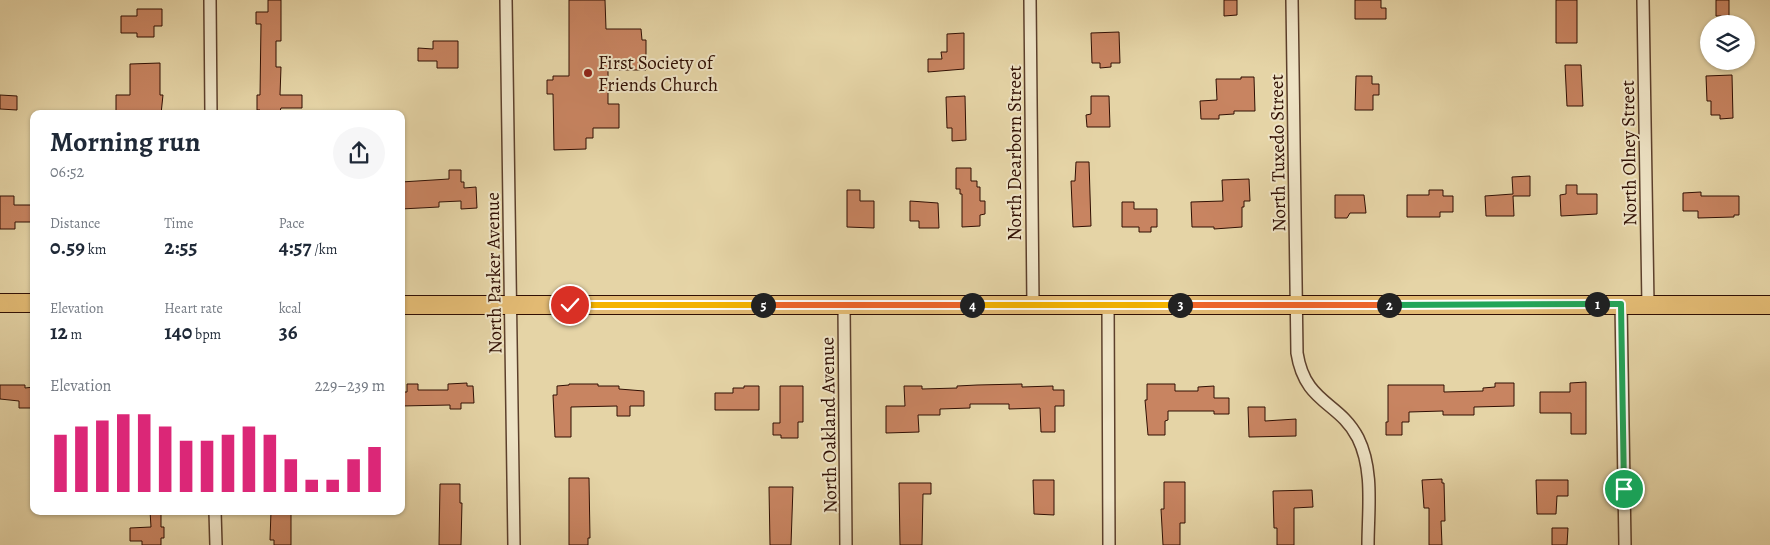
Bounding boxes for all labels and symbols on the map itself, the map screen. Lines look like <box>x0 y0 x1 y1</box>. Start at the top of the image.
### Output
place label: First Society of Friends Church <box>598 50 718 98</box>
street label: North Dearborn Street <box>1002 65 1028 241</box>
marker: First Society of Friends Church <box>582 67 594 79</box>
street label: North Tuxedo Street <box>1264 74 1292 232</box>
street label: North Olney Street <box>1615 80 1643 226</box>
street label: North Parker Avenue <box>480 192 508 354</box>
pin <box>549 284 591 326</box>
pin: 5 <box>750 292 776 318</box>
pin: 4 <box>960 292 984 318</box>
pin: 3 <box>1168 292 1192 318</box>
pin: 2 <box>1376 292 1402 318</box>
pin: 1 <box>1584 292 1610 316</box>
street label: North Oakland Avenue <box>814 337 844 513</box>
pin <box>1603 468 1645 510</box>

